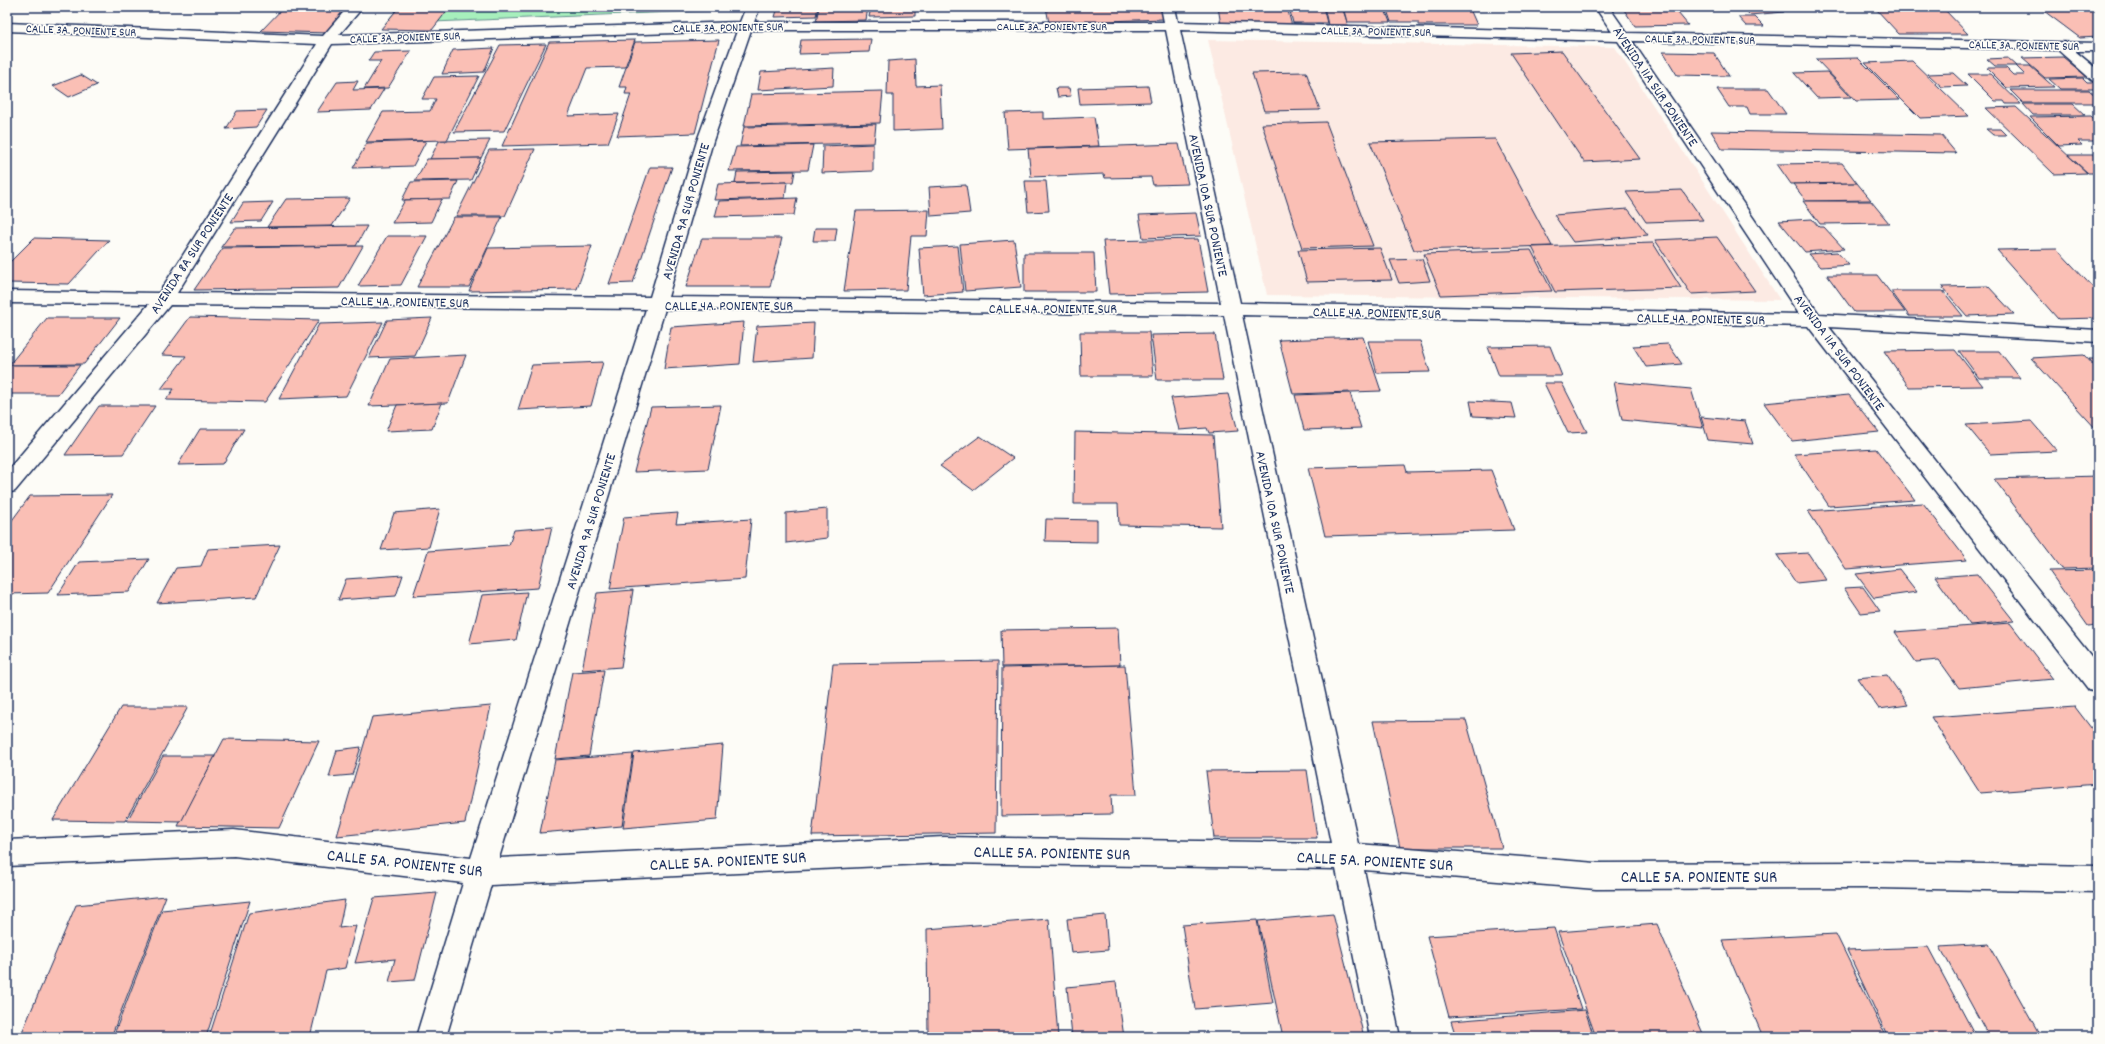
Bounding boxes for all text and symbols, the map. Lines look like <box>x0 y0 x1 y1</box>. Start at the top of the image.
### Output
street label: CALLE 3A. PONIENTE SUR <box>673 19 784 38</box>
street label: CALLE 3A. PONIENTE SUR <box>997 19 1107 36</box>
street label: CALLE 3A. PONIENTE SUR <box>25 21 137 42</box>
street label: CALLE 3A. PONIENTE SUR <box>1321 23 1431 42</box>
street label: AVENIDA 11A SUR PONIENTE <box>1607 23 1702 152</box>
street label: CALLE 3A. PONIENTE SUR <box>350 28 461 49</box>
street label: CALLE 3A. PONIENTE SUR <box>1645 31 1755 50</box>
street label: CALLE 3A. PONIENTE SUR <box>1969 37 2079 56</box>
street label: AVENIDA 10A SUR PONIENTE <box>1182 132 1232 279</box>
street label: AVENIDA 9A SUR PONIENTE <box>658 140 716 282</box>
street label: AVENIDA 8A SUR PONIENTE <box>146 189 240 318</box>
street label: AVENIDA 11A SUR PONIENTE <box>1788 291 1889 416</box>
street label: CALLE 4A. PONIENTE SUR <box>341 292 469 314</box>
street label: CALLE 4A. PONIENTE SUR <box>665 297 793 317</box>
street label: CALLE 4A. PONIENTE SUR <box>989 300 1117 320</box>
street label: CALLE 4A. PONIENTE SUR <box>1313 303 1441 325</box>
street label: CALLE 4A. PONIENTE SUR <box>1637 309 1765 331</box>
street label: AVENIDA 10A SUR PONIENTE <box>1249 449 1299 596</box>
street label: AVENIDA 9A SUR PONIENTE <box>562 451 622 592</box>
street label: CALLE 5A. PONIENTE SUR <box>973 842 1131 868</box>
street label: CALLE 5A. PONIENTE SUR <box>326 845 484 885</box>
street label: CALLE 5A. PONIENTE SUR <box>649 847 807 879</box>
street label: CALLE 5A. PONIENTE SUR <box>1296 847 1454 879</box>
street label: CALLE 5A. PONIENTE SUR <box>1621 867 1777 891</box>

